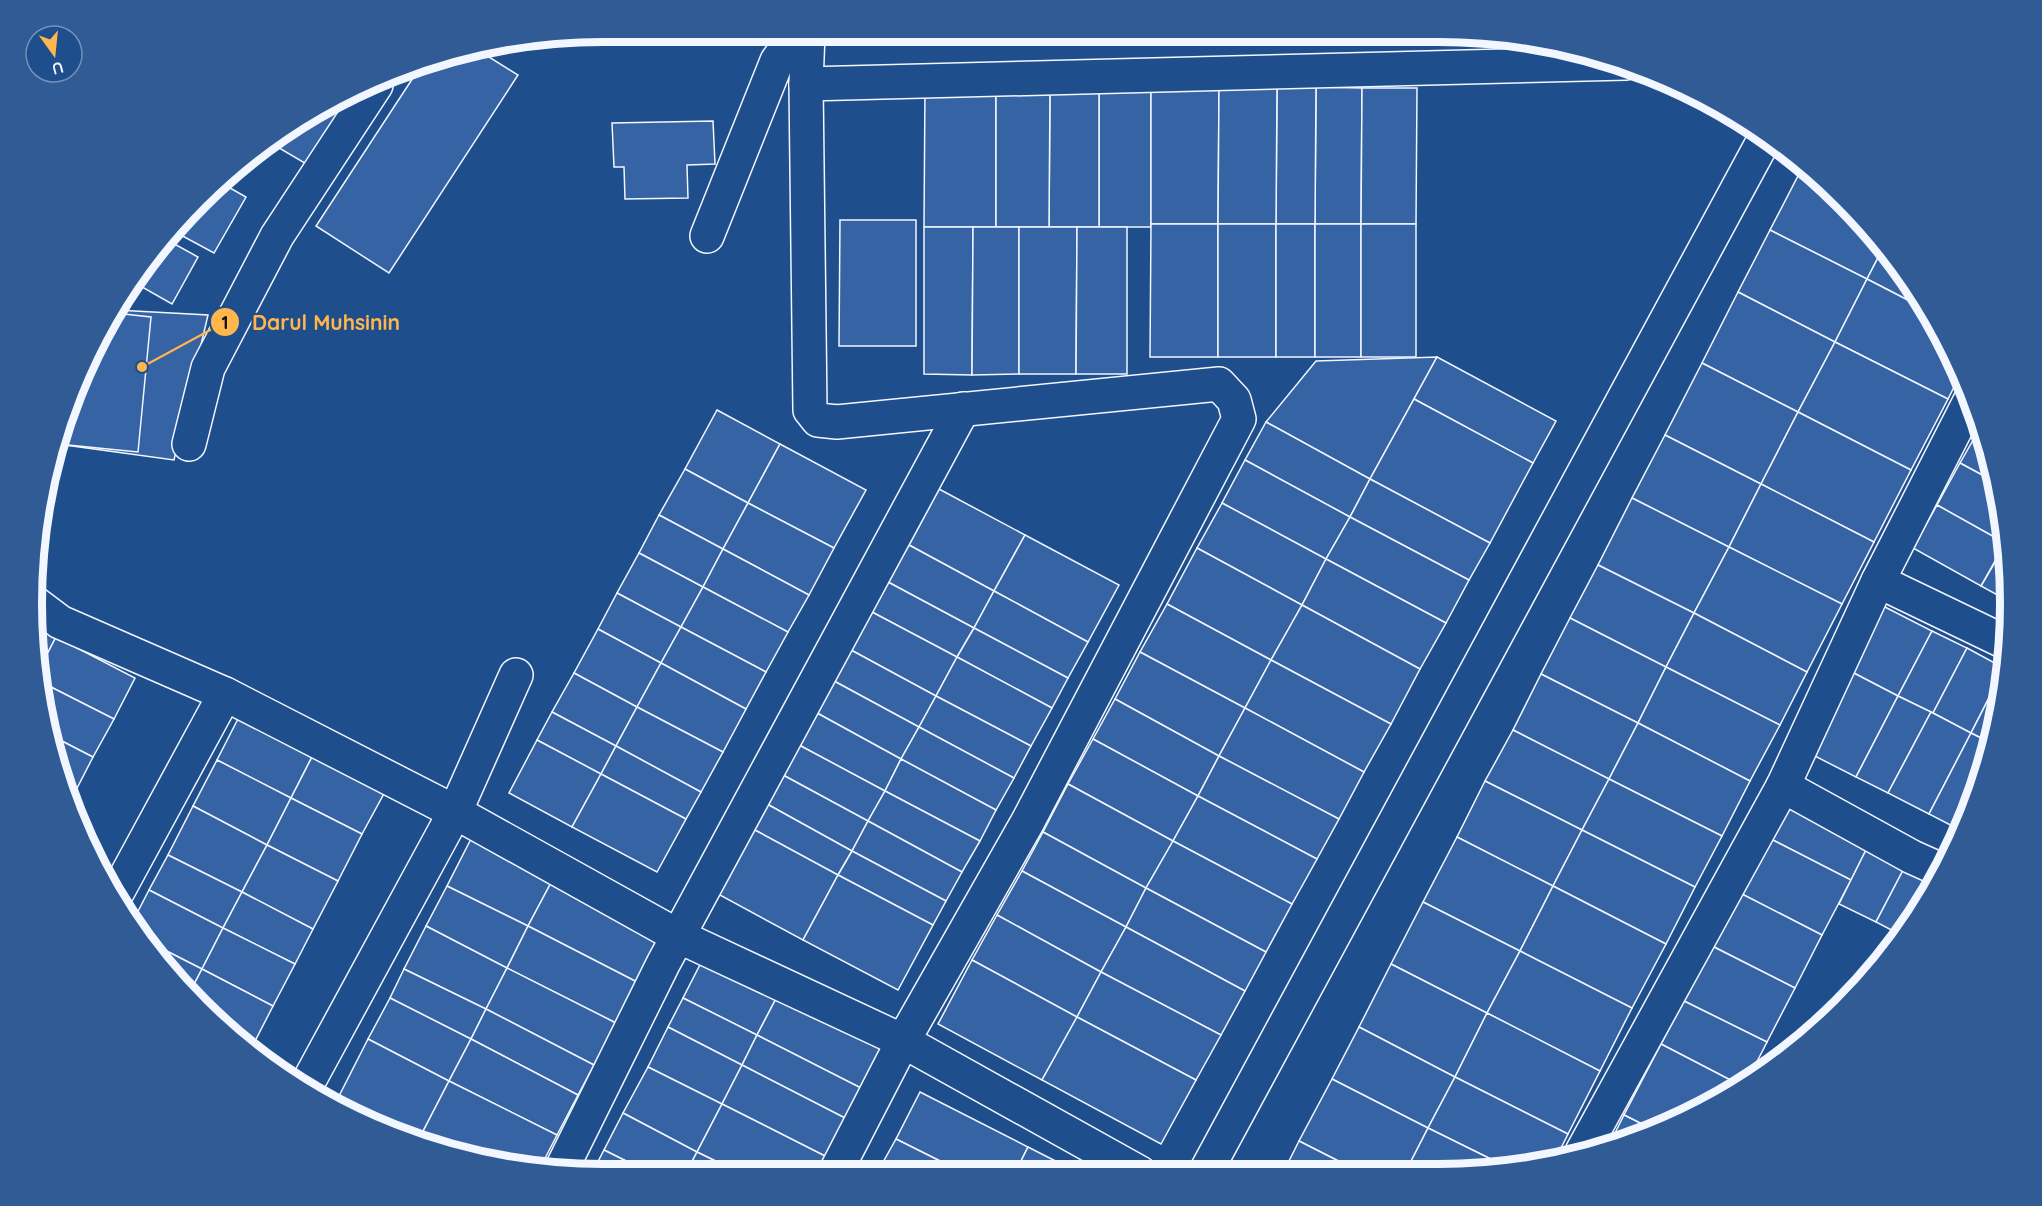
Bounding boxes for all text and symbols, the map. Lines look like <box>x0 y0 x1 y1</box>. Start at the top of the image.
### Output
north arrow <box>24 24 84 84</box>
text: U <box>50 57 66 80</box>
callout: Darul Muhsinin <box>210 303 412 342</box>
text: Darul Muhsinin <box>252 309 400 335</box>
text: 1 <box>221 311 229 334</box>

